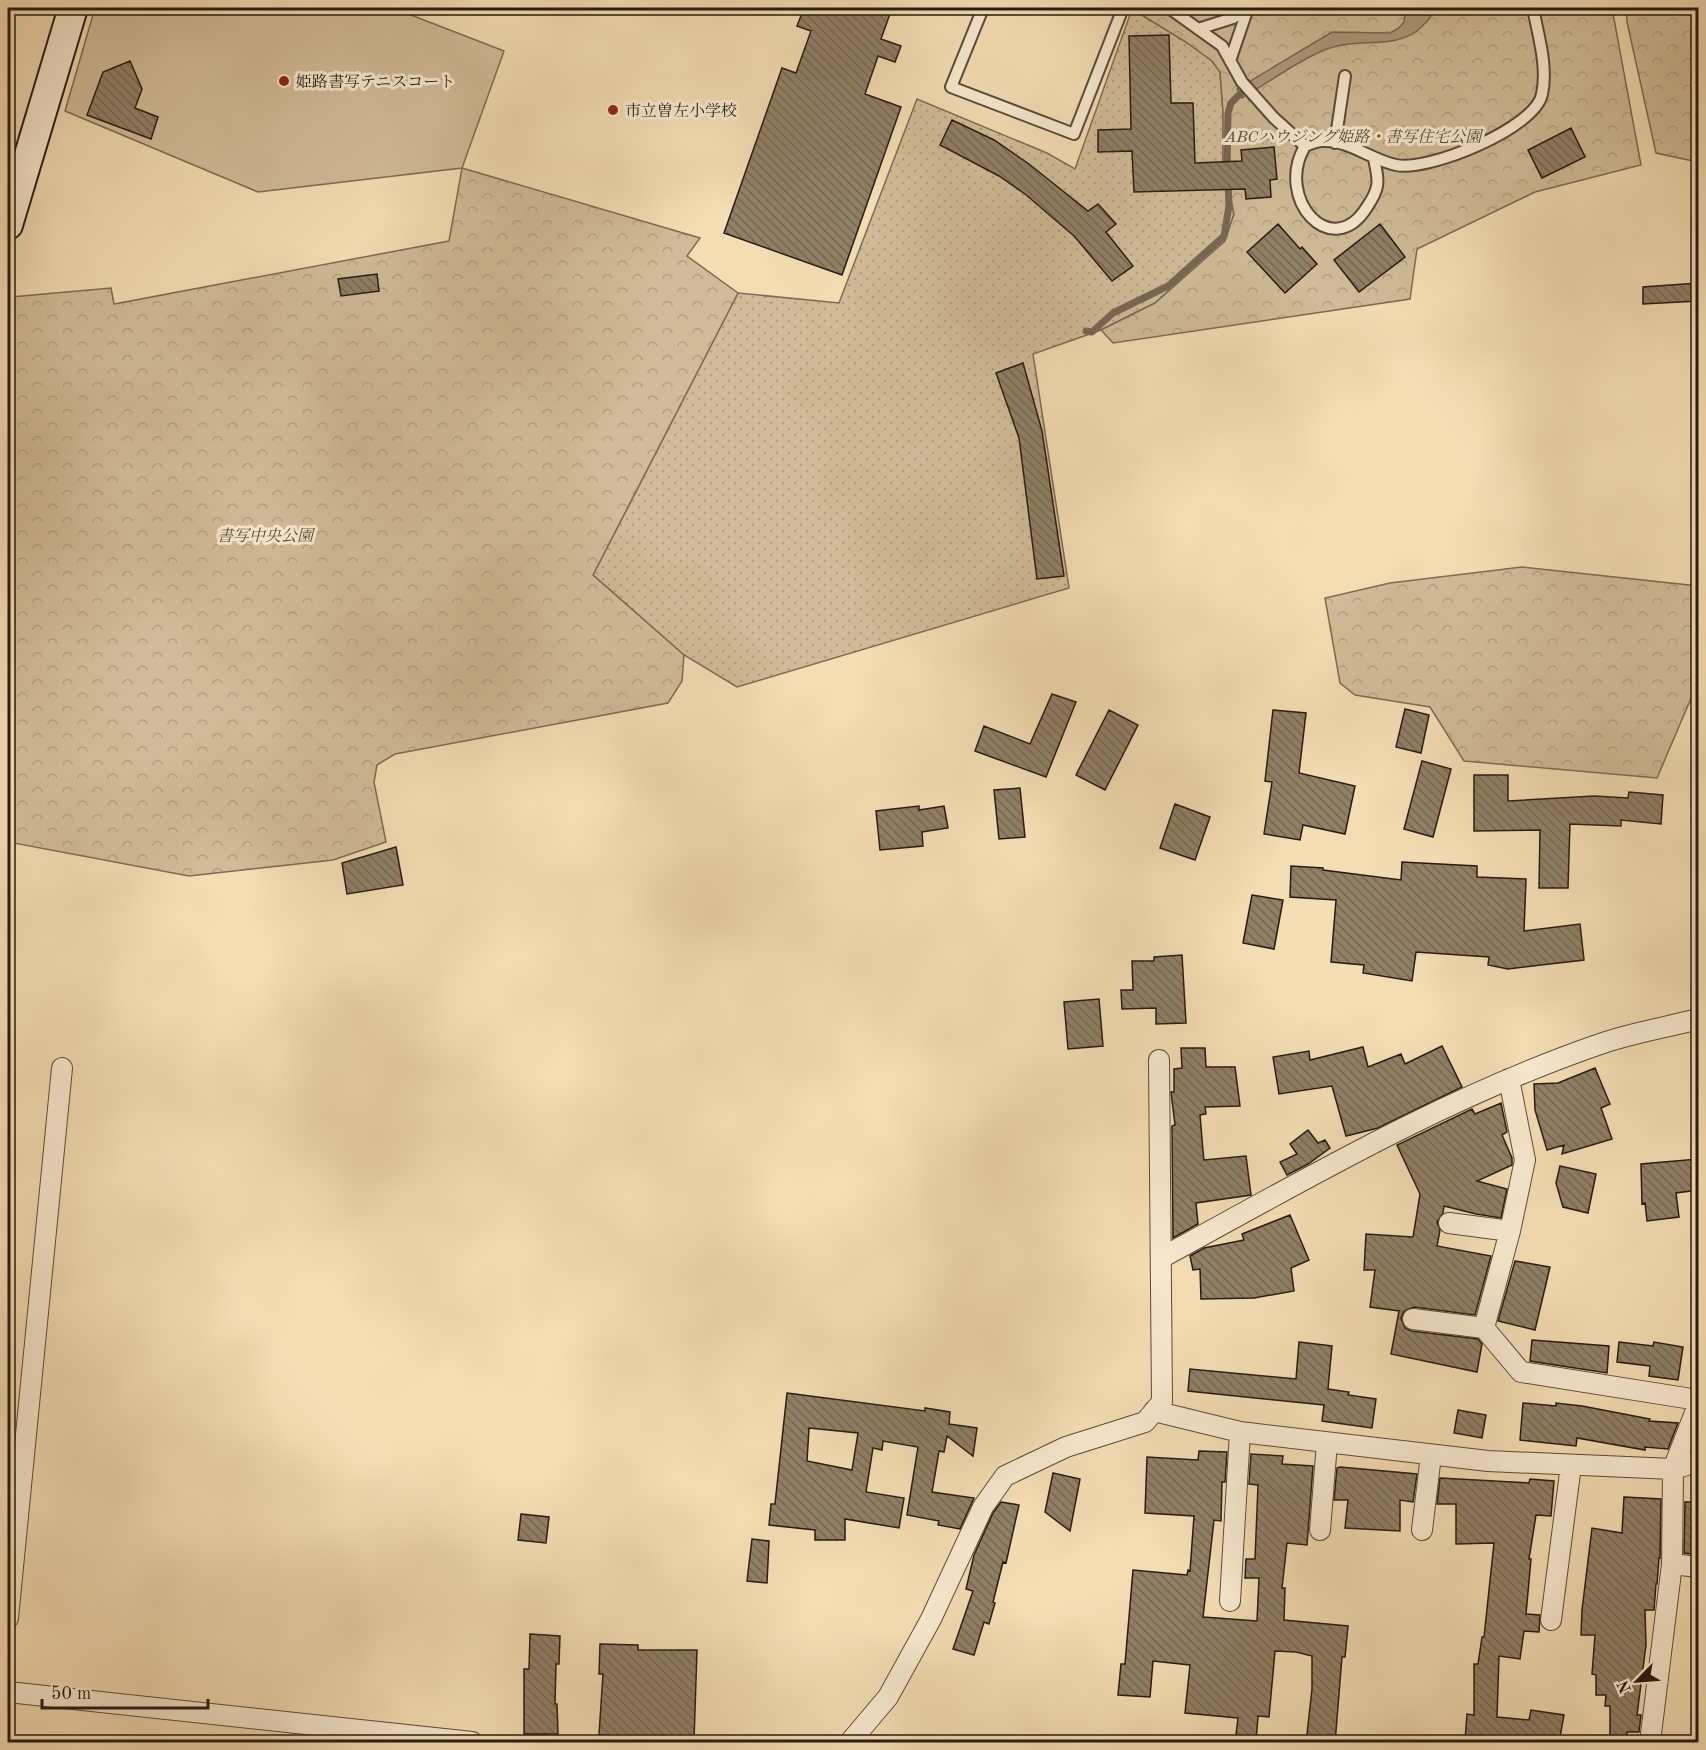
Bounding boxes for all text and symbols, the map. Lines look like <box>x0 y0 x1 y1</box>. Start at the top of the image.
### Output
place label: 姫路書写テニスコート <box>296 73 455 91</box>
marker: 姫路書写テニスコート <box>277 74 291 88</box>
place label: 市立曽左小学校 <box>625 102 737 120</box>
marker: 市立曽左小学校 <box>606 103 620 117</box>
park label: ABCハウジング姫路・書写住宅公園 <box>1224 128 1484 146</box>
park label: 書写中央公園 <box>217 527 316 545</box>
north arrow <box>1607 1651 1667 1711</box>
scale bar <box>42 1672 208 1710</box>
text: N <box>1615 1677 1635 1695</box>
text: 50 m <box>51 1685 91 1703</box>

